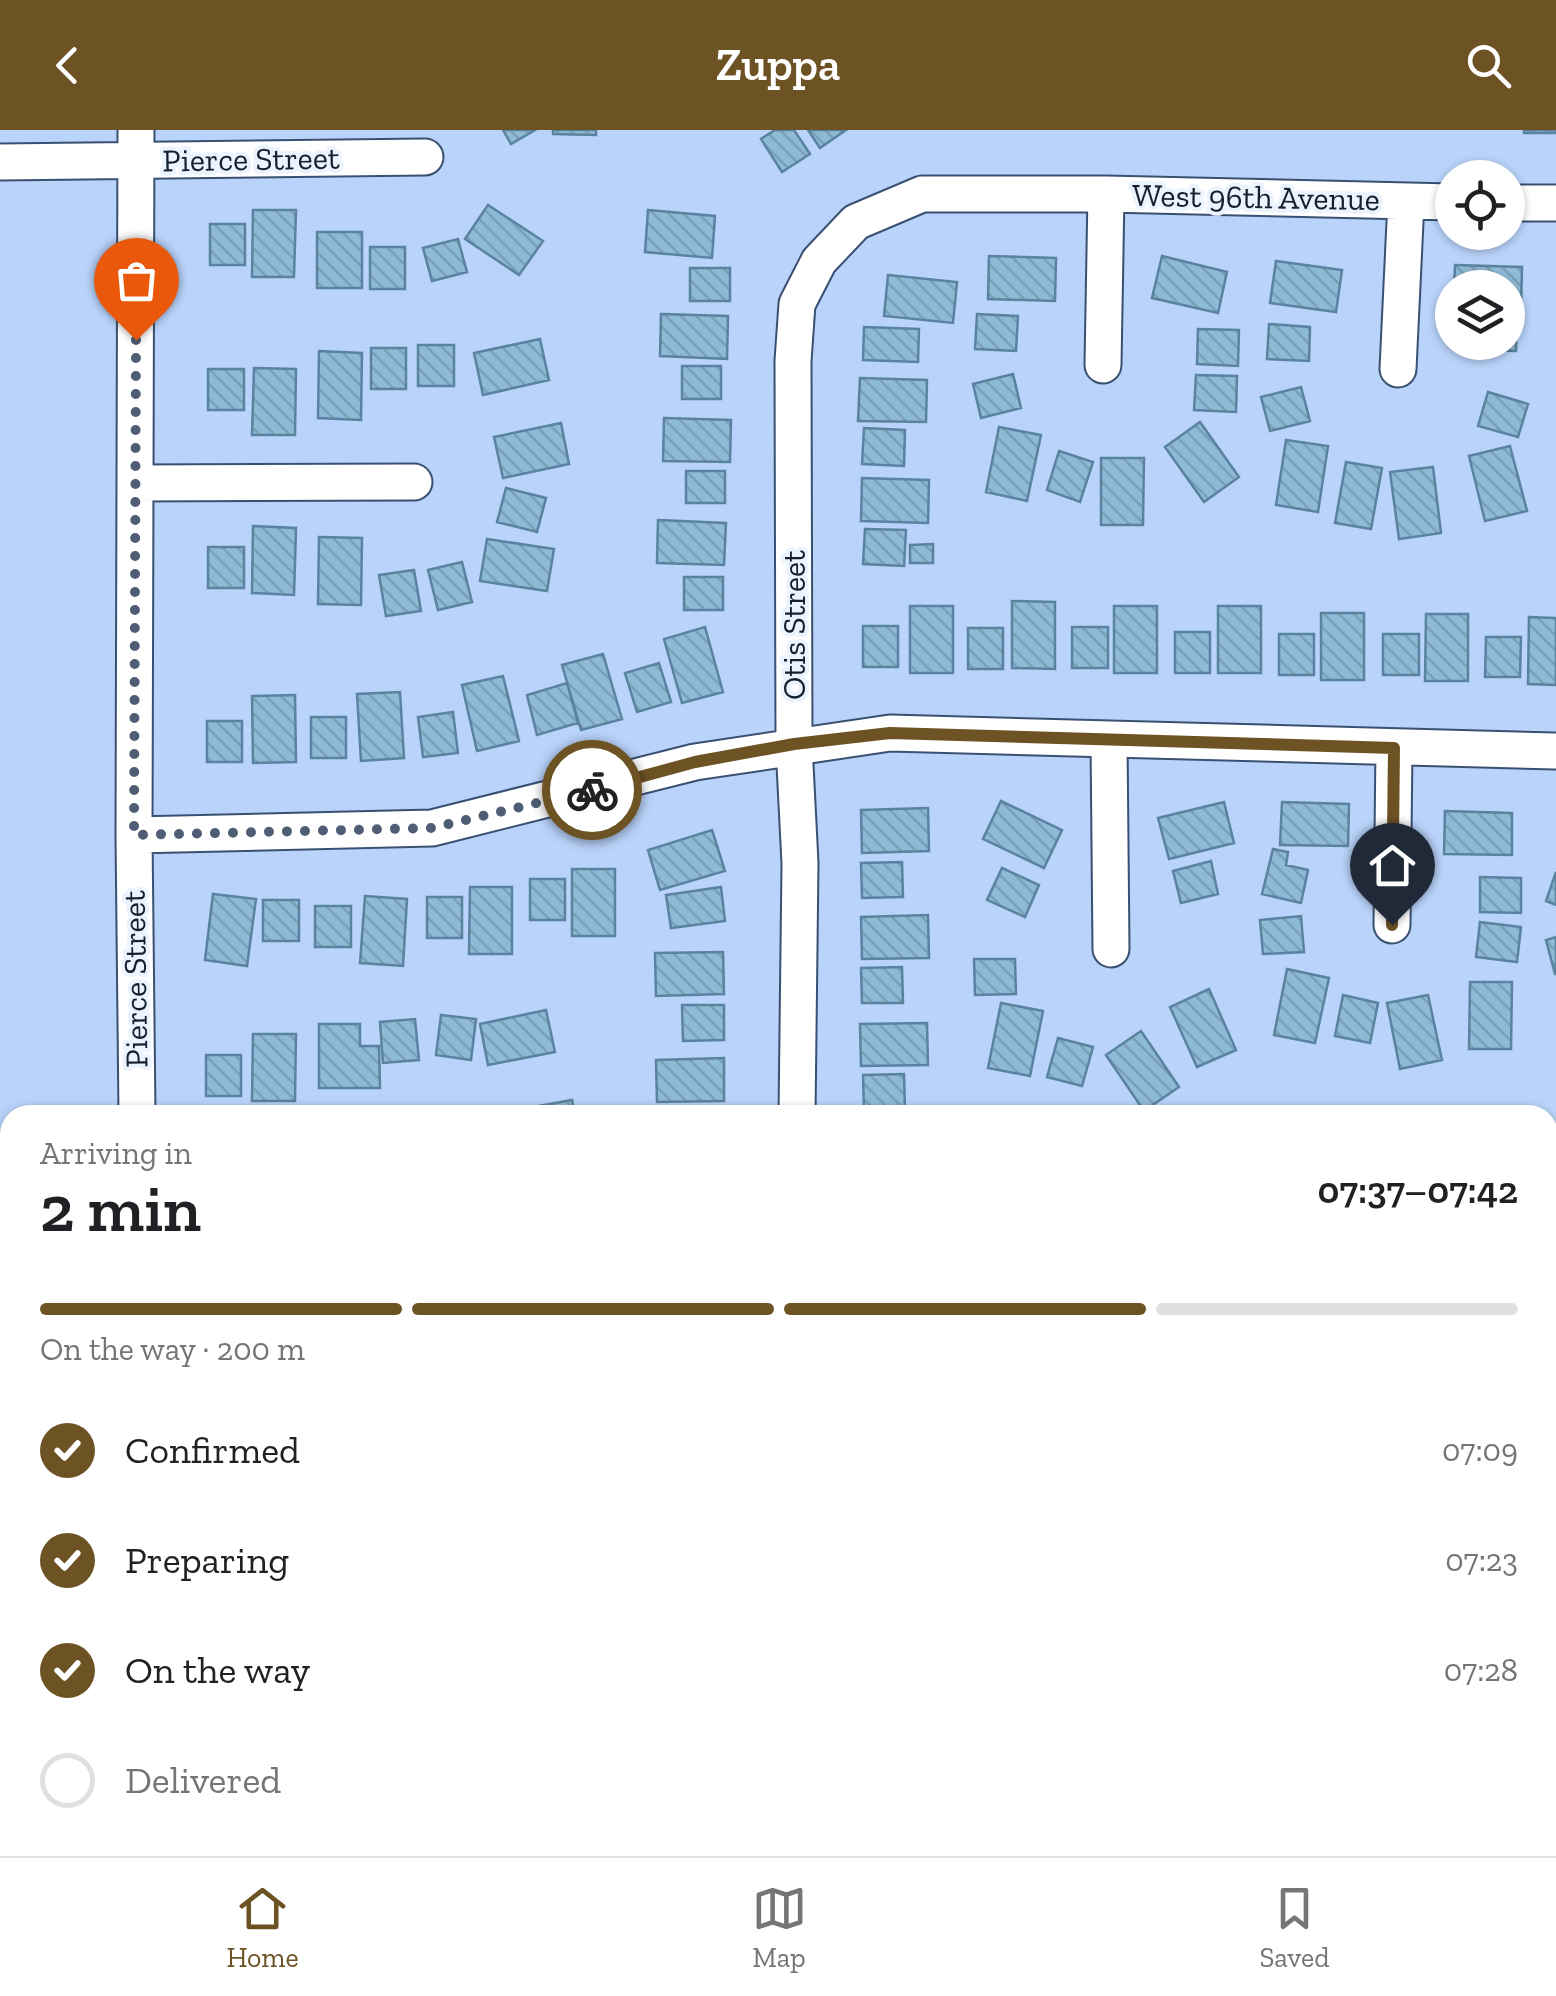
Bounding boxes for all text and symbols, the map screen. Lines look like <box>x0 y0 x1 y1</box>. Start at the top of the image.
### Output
icon: back <box>40 38 95 93</box>
text: Zuppa <box>716 38 840 92</box>
icon: search <box>1461 38 1516 93</box>
street label: Pierce Street <box>162 138 340 180</box>
map controls <box>1435 160 1525 360</box>
button: locate <box>1435 160 1525 250</box>
street label: West 96th Avenue <box>1132 176 1380 218</box>
pin <box>94 238 179 341</box>
icon: bag <box>109 253 164 308</box>
button: layers <box>1435 270 1525 360</box>
street label: Otis Street <box>775 550 813 700</box>
courier <box>542 740 642 840</box>
icon: bike <box>565 763 620 818</box>
pin <box>1350 823 1435 926</box>
icon: home <box>1365 838 1420 893</box>
street label: Pierce Street <box>114 890 156 1068</box>
text: Arriving in <box>40 1134 192 1172</box>
text: 07:37–07:42 <box>1318 1167 1518 1213</box>
text: 2 min <box>40 1170 201 1248</box>
text: On the way · 200 m <box>40 1330 305 1368</box>
icon: check <box>40 1423 95 1478</box>
text: Confirmed <box>125 1427 300 1473</box>
text: 07:09 <box>1442 1431 1518 1469</box>
icon: check <box>40 1533 95 1588</box>
text: Preparing <box>125 1537 289 1583</box>
text: 07:23 <box>1445 1541 1518 1579</box>
icon: check <box>40 1643 95 1698</box>
text: On the way <box>125 1647 310 1693</box>
text: 07:28 <box>1444 1651 1518 1689</box>
text: Delivered <box>125 1757 281 1803</box>
tab: Home <box>226 1881 299 1974</box>
tab: Map <box>752 1881 807 1974</box>
tab: Saved <box>1259 1881 1330 1974</box>

